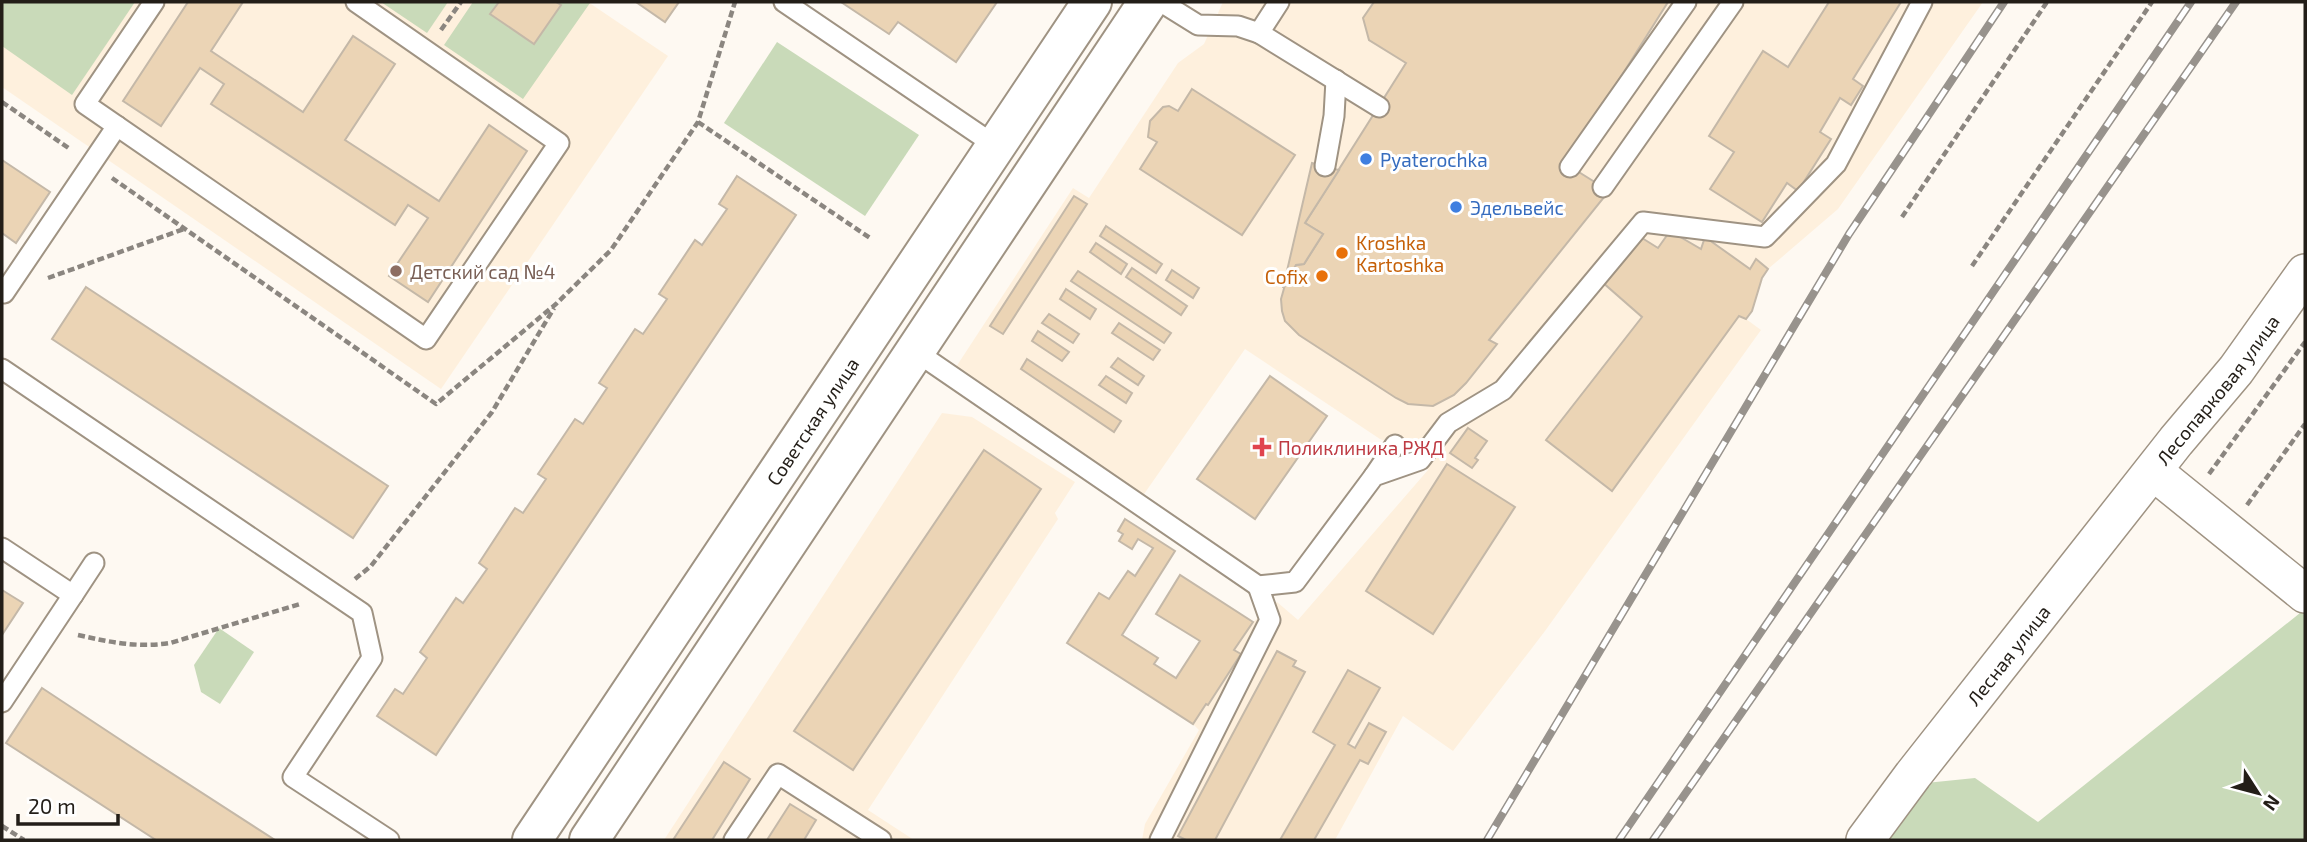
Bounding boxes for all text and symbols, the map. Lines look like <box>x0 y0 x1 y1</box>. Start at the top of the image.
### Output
place label: Pyaterochka <box>1380 148 1488 171</box>
marker: Pyaterochka <box>1358 151 1374 167</box>
place label: Эдельвейс <box>1470 196 1564 219</box>
marker: Эдельвейс <box>1448 199 1464 215</box>
place label: Kroshka Kartoshka <box>1356 231 1444 276</box>
marker: Kroshka Kartoshka <box>1334 245 1350 261</box>
place label: Детский сад №4 <box>410 260 555 283</box>
marker: Детский сад №4 <box>388 263 404 279</box>
place label: Cofix <box>1265 265 1308 288</box>
marker: Cofix <box>1314 268 1330 284</box>
street label: Лесопарковая улица <box>2151 310 2283 469</box>
street label: Советская улица <box>761 353 863 489</box>
place label: Поликлиника РЖД <box>1278 436 1444 459</box>
marker: Поликлиника РЖД <box>1252 437 1272 457</box>
street label: Лесная улица <box>1961 600 2054 709</box>
north arrow <box>2223 758 2293 828</box>
scale bar <box>18 782 117 826</box>
text: N <box>2259 791 2285 816</box>
text: 20 m <box>28 793 76 818</box>

